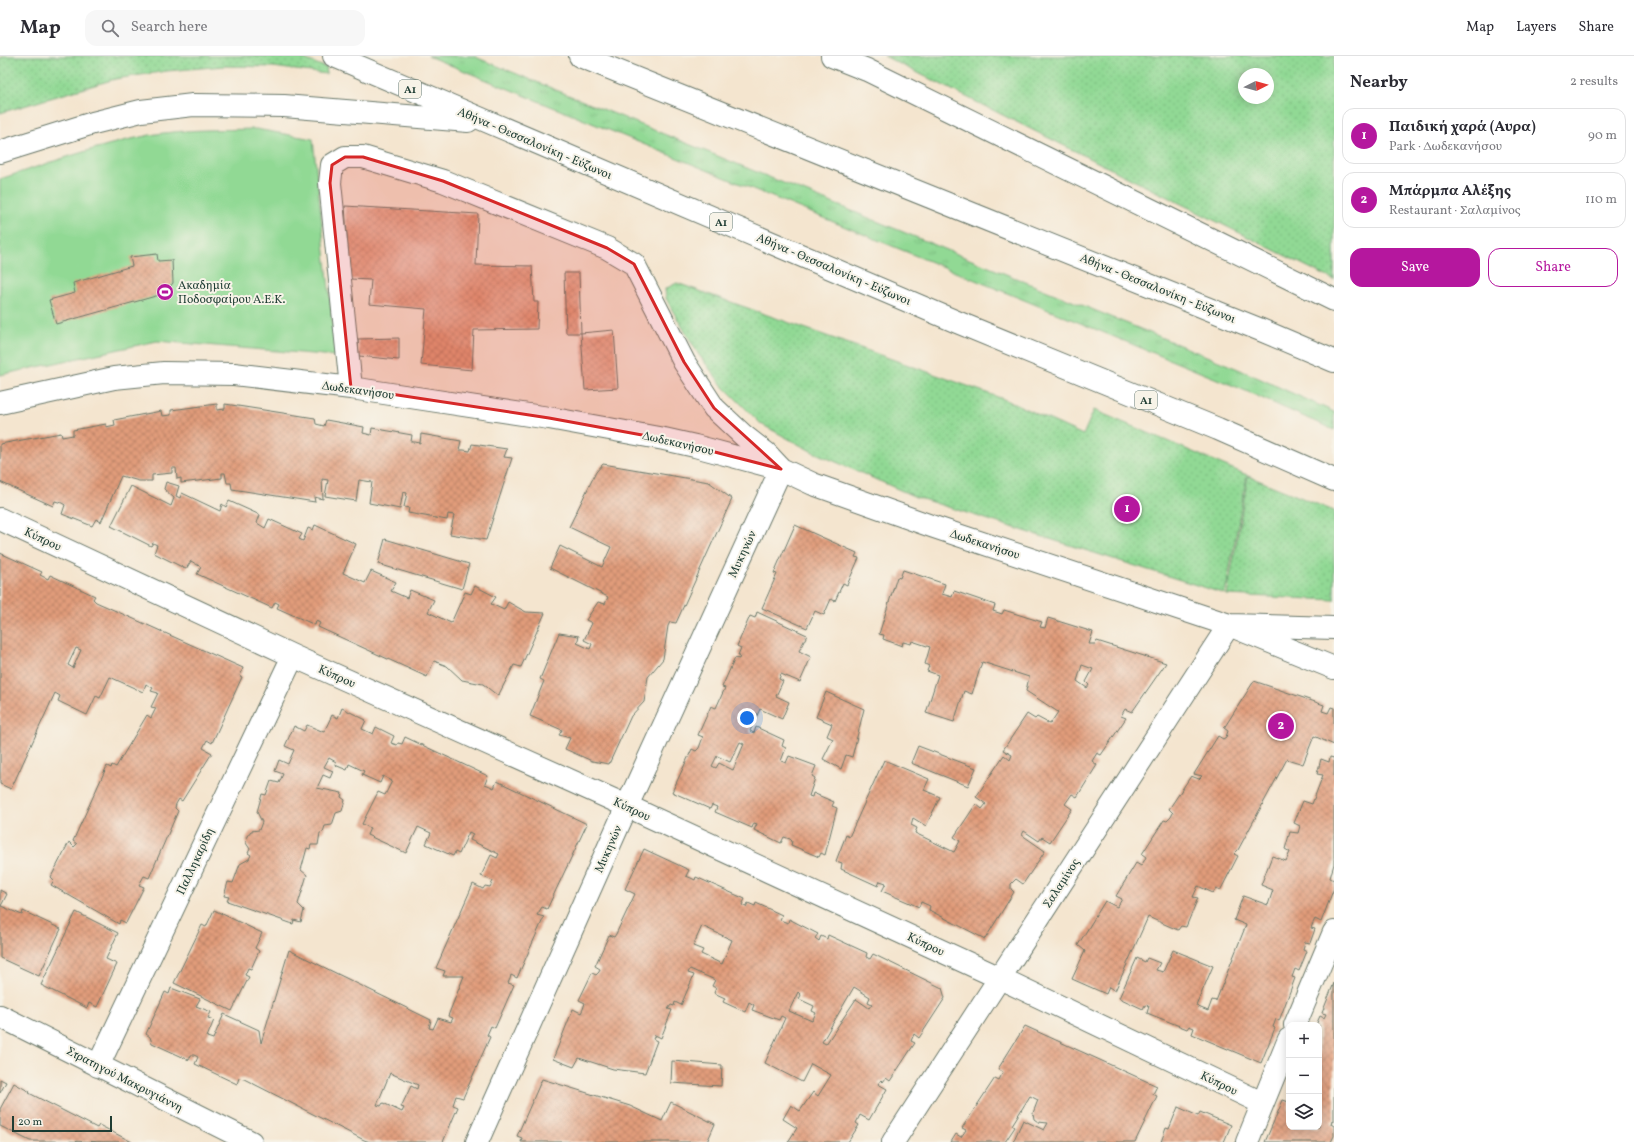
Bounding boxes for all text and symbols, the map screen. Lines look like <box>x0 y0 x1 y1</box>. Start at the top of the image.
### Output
search box <box>85 10 365 46</box>
text: Map <box>20 15 61 41</box>
icon: search <box>99 17 121 39</box>
text: Search here <box>131 17 208 38</box>
text: Map <box>1466 18 1494 37</box>
text: Layers <box>1516 18 1556 37</box>
text: Share <box>1578 18 1614 37</box>
north arrow <box>1238 68 1274 104</box>
text: Nearby <box>1350 71 1408 94</box>
text: 2 results <box>1570 73 1618 91</box>
road number: Α1 <box>399 80 421 98</box>
street label: Αθήνα - Θεσσαλονίκη - Εύζωνοι <box>455 104 614 184</box>
text: Παιδική χαρά (Αυρα) <box>1389 117 1536 138</box>
text: 1 <box>1361 127 1367 145</box>
text: 90 m <box>1588 127 1617 145</box>
text: Park · Δωδεκανήσου <box>1389 138 1502 156</box>
text: Μπάρμπα Αλέξης <box>1389 181 1511 202</box>
text: 2 <box>1361 191 1367 209</box>
text: 110 m <box>1585 191 1617 209</box>
text: Restaurant · Σαλαμίνος <box>1389 202 1521 220</box>
road number: Α1 <box>710 213 732 231</box>
street label: Αθήνα - Θεσσαλονίκη - Εύζωνοι <box>754 230 913 310</box>
button: Save <box>1350 248 1480 287</box>
button: Share <box>1488 248 1618 287</box>
street label: Αθήνα - Θεσσαλονίκη - Εύζωνοι <box>1077 250 1238 328</box>
place label: Ακαδημία Ποδοσφαίρου Α.Ε.Κ. <box>178 278 285 308</box>
sports icon: Ακαδημία Ποδοσφαίρου Α.Ε.Κ. <box>155 282 175 302</box>
street label: Δωδεκανήσου <box>321 378 395 404</box>
road number: Α1 <box>1135 391 1157 409</box>
street label: Δωδεκανήσου <box>641 428 715 460</box>
pin: 1 <box>1114 494 1140 524</box>
street label: Κύπρου <box>21 524 64 556</box>
street label: Δωδεκανήσου <box>948 526 1022 564</box>
street label: Μυκηνών <box>725 528 761 581</box>
street label: Κύπρου <box>315 662 358 692</box>
your location <box>737 708 757 728</box>
pin: 2 <box>1268 711 1294 741</box>
street label: Κύπρου <box>610 794 653 826</box>
street label: Μυκηνών <box>591 823 627 876</box>
street label: Παλληκαρίδη <box>173 825 218 898</box>
street label: Σαλαμίνος <box>1040 856 1084 912</box>
street label: Κύπρου <box>904 929 947 961</box>
map controls <box>1286 1022 1322 1130</box>
button: + <box>1286 1022 1322 1058</box>
street label: Στρατηγού Μακρυγιάννη <box>64 1044 186 1116</box>
button: − <box>1286 1058 1322 1094</box>
street label: Κύπρου <box>1197 1068 1240 1100</box>
button: layers <box>1286 1094 1322 1130</box>
scale bar <box>12 1114 112 1133</box>
text: 20 m <box>18 1115 42 1130</box>

